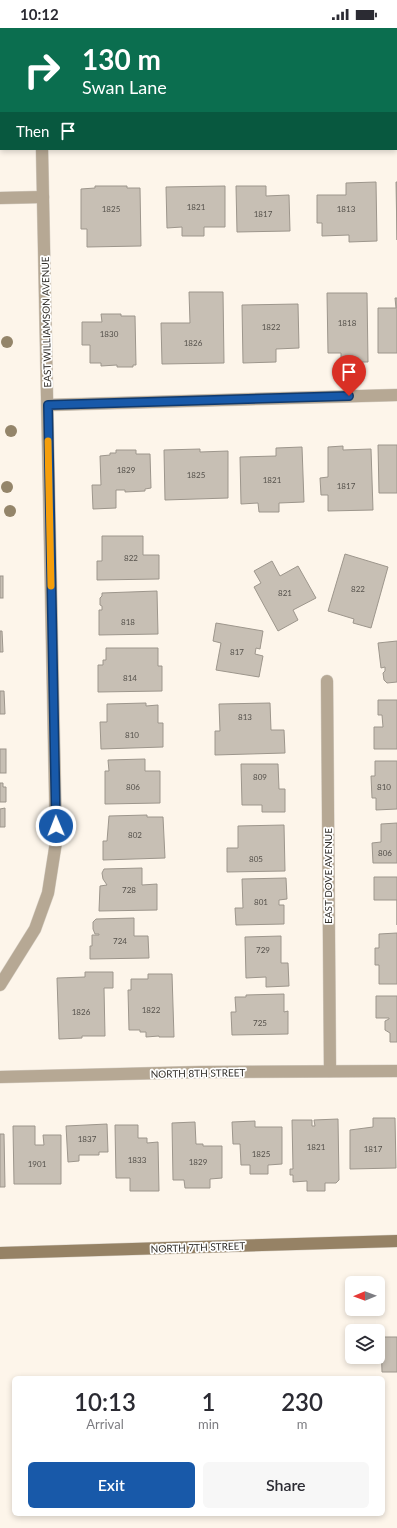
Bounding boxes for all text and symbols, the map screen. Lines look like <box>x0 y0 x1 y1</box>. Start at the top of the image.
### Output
text: 10:12 <box>20 5 59 23</box>
text: 130 m <box>82 42 161 76</box>
icon: right <box>16 44 68 96</box>
text: Swan Lane <box>82 76 167 98</box>
icon: arrive <box>57 120 79 142</box>
text: Then <box>16 122 49 140</box>
house number: 1821 <box>187 202 206 212</box>
house number: 1825 <box>102 204 121 214</box>
house number: 1813 <box>337 204 356 214</box>
house number: 1817 <box>254 209 273 219</box>
street label: EAST WILLIAMSON AVENUE <box>39 256 53 388</box>
house number: 1818 <box>338 318 357 328</box>
house number: 1822 <box>262 322 281 332</box>
house number: 1830 <box>100 329 119 339</box>
house number: 1826 <box>184 338 203 348</box>
pin <box>332 355 366 396</box>
icon: arrive <box>338 361 360 383</box>
house number: 1829 <box>117 465 136 475</box>
house number: 1825 <box>187 470 206 480</box>
house number: 1821 <box>263 475 282 485</box>
house number: 1817 <box>337 481 356 491</box>
house number: 822 <box>124 553 138 563</box>
house number: 822 <box>351 584 365 594</box>
house number: 821 <box>278 588 292 598</box>
house number: 818 <box>121 617 135 627</box>
house number: 817 <box>230 647 244 657</box>
house number: 814 <box>123 673 137 683</box>
house number: 813 <box>238 712 252 722</box>
house number: 810 <box>125 730 139 740</box>
house number: 809 <box>253 772 267 782</box>
house number: 806 <box>126 782 140 792</box>
house number: 810 <box>377 782 391 792</box>
position arrow <box>35 805 77 847</box>
street label: EAST DOVE AVENUE <box>322 828 334 924</box>
house number: 802 <box>128 830 142 840</box>
house number: 806 <box>378 848 392 858</box>
house number: 805 <box>249 854 263 864</box>
house number: 728 <box>122 885 136 895</box>
house number: 801 <box>254 897 268 907</box>
house number: 724 <box>113 936 127 946</box>
house number: 729 <box>256 945 270 955</box>
house number: 1822 <box>142 1005 161 1015</box>
house number: 1826 <box>72 1007 91 1017</box>
house number: 725 <box>253 1018 267 1028</box>
street label: NORTH 8TH STREET <box>151 1066 246 1080</box>
house number: 1837 <box>78 1134 97 1144</box>
house number: 1821 <box>307 1142 326 1152</box>
house number: 1817 <box>364 1144 383 1154</box>
house number: 1825 <box>252 1149 271 1159</box>
house number: 1833 <box>128 1155 147 1165</box>
house number: 1829 <box>189 1157 208 1167</box>
house number: 1901 <box>28 1159 47 1169</box>
street label: NORTH 7TH STREET <box>150 1239 246 1255</box>
north arrow <box>345 1276 385 1316</box>
map controls <box>345 1276 385 1364</box>
button: layers <box>345 1324 385 1364</box>
text: 10:13 <box>74 1387 136 1416</box>
text: 1 <box>202 1387 215 1416</box>
text: 230 <box>281 1387 323 1416</box>
text: Arrival <box>86 1416 124 1432</box>
text: min <box>198 1416 219 1432</box>
text: m <box>297 1416 307 1432</box>
button: Exit <box>28 1462 195 1508</box>
button: Share <box>203 1462 369 1508</box>

